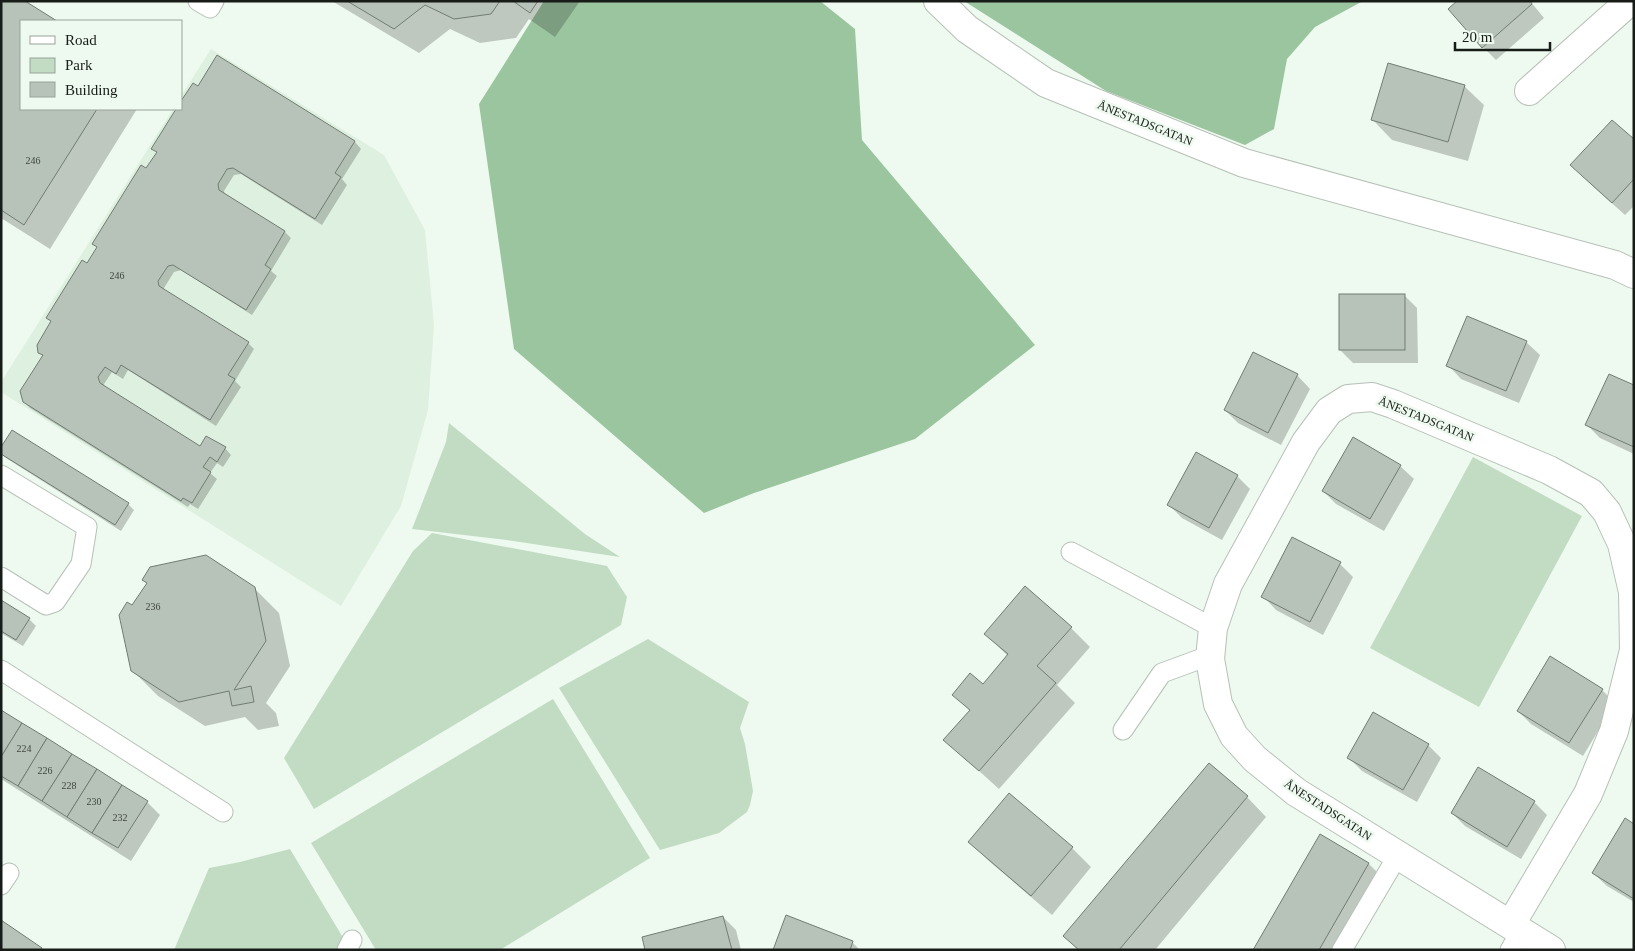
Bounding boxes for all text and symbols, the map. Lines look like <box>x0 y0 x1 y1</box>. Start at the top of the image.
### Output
legend <box>20 20 182 110</box>
scale bar <box>1455 20 1550 52</box>
text: 20 m <box>1462 29 1493 45</box>
text: Road <box>65 32 97 48</box>
text: Park <box>65 57 93 73</box>
text: Building <box>65 82 118 98</box>
street label: ÅNESTADSGATAN <box>1095 98 1195 149</box>
house number: 246 <box>26 155 41 166</box>
house number: 246 <box>110 270 125 281</box>
street label: ÅNESTADSGATAN <box>1376 394 1476 445</box>
house number: 236 <box>146 601 161 612</box>
house number: 224 <box>17 743 32 754</box>
house number: 226 <box>38 765 53 776</box>
street label: ÅNESTADSGATAN <box>1282 777 1375 844</box>
house number: 228 <box>62 780 77 791</box>
house number: 230 <box>87 796 102 807</box>
house number: 232 <box>113 812 128 823</box>

